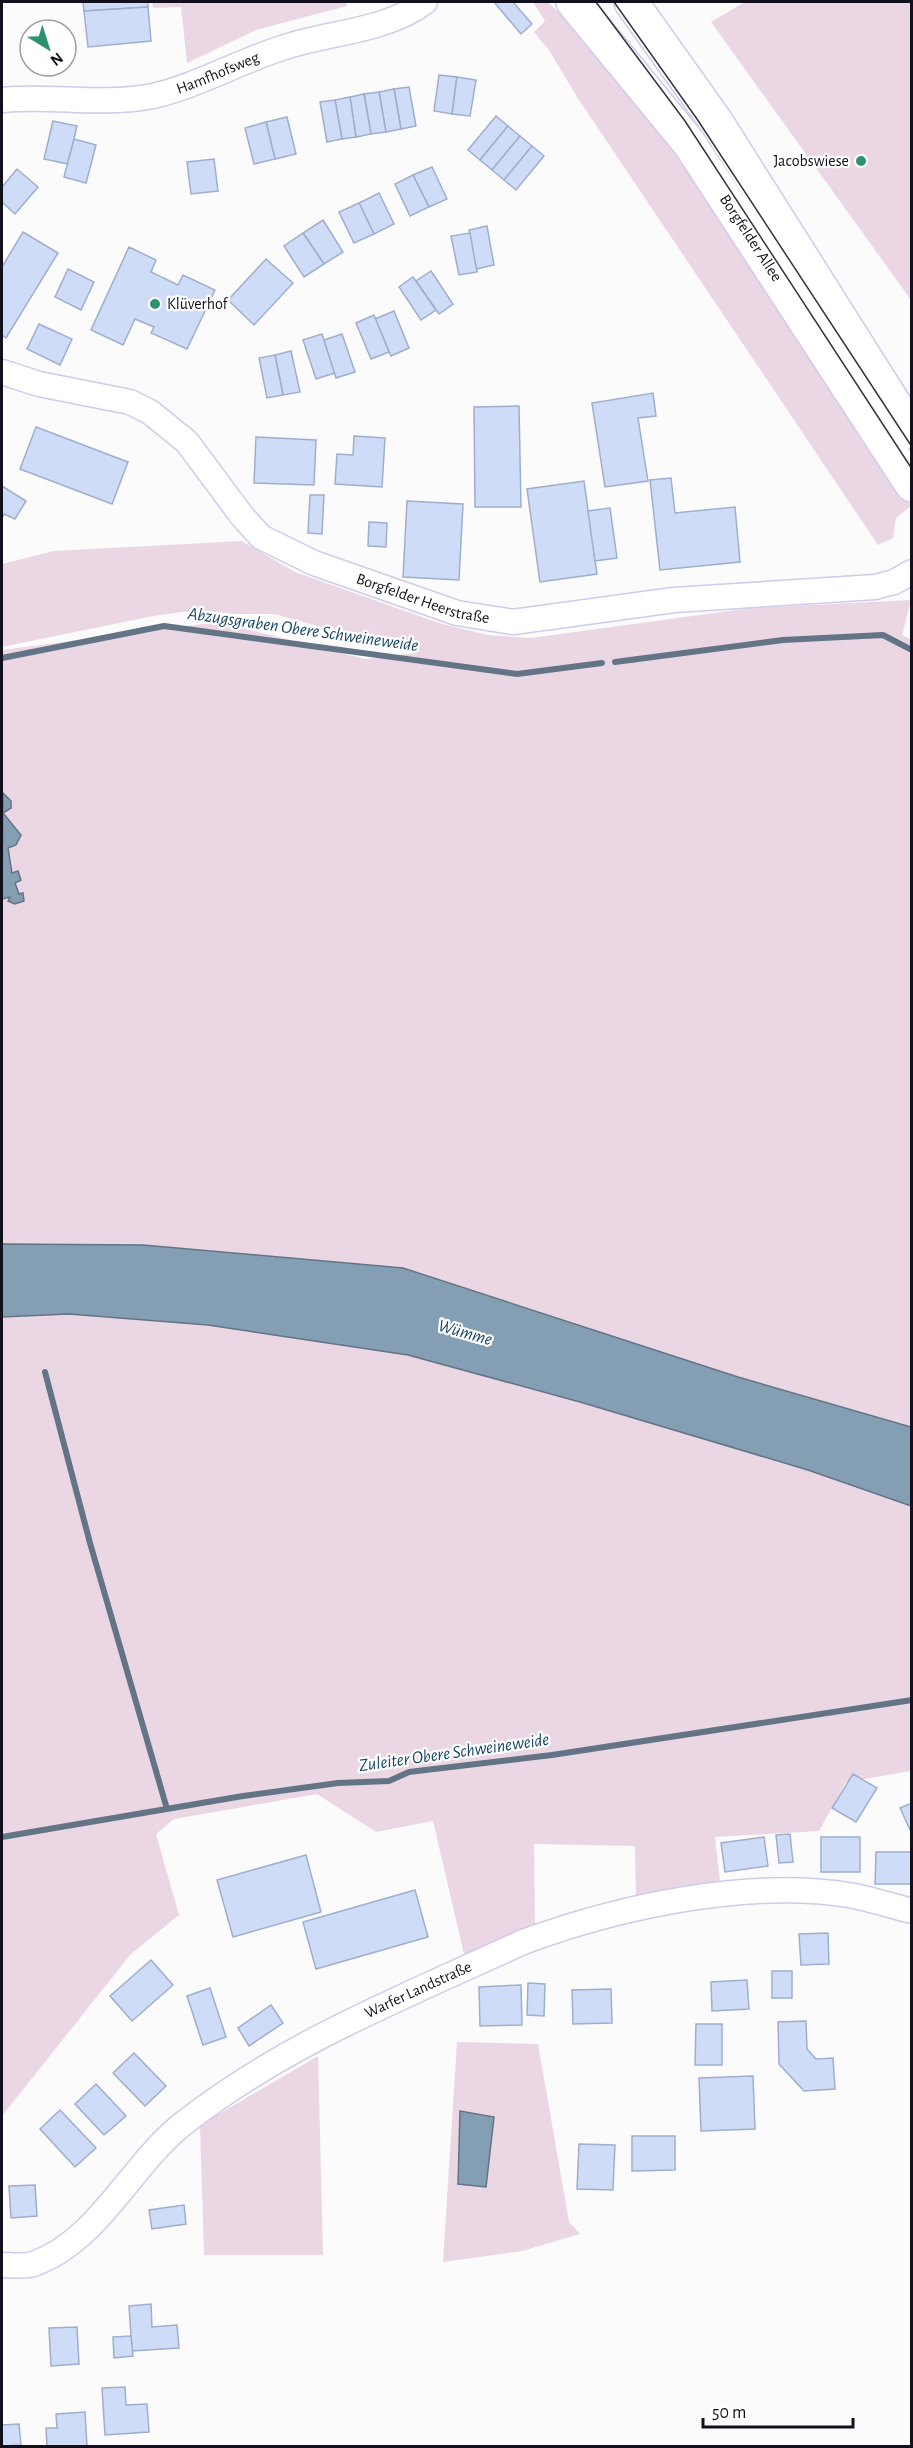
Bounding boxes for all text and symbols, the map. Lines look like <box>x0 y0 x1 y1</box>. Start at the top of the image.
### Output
north arrow <box>18 18 78 78</box>
text: N <box>47 49 66 69</box>
street label: Hamfhofsweg <box>174 49 261 97</box>
place label: Jacobswiese <box>773 153 849 169</box>
marker: Jacobswiese <box>854 154 868 168</box>
street label: Borgfelder Allee <box>717 192 785 284</box>
place label: Klüverhof <box>167 296 229 312</box>
marker: Klüverhof <box>148 297 162 311</box>
street label: Borgfelder Heerstraße <box>354 570 491 626</box>
water label: Abzugsgraben Obere Schweineweide <box>186 605 420 655</box>
water label: Wümme <box>436 1317 494 1349</box>
water label: Zuleiter Obere Schweineweide <box>358 1731 550 1775</box>
street label: Warfer Landstraße <box>362 1958 474 2021</box>
scale bar <box>703 2391 853 2429</box>
text: 50 m <box>712 2404 746 2422</box>

